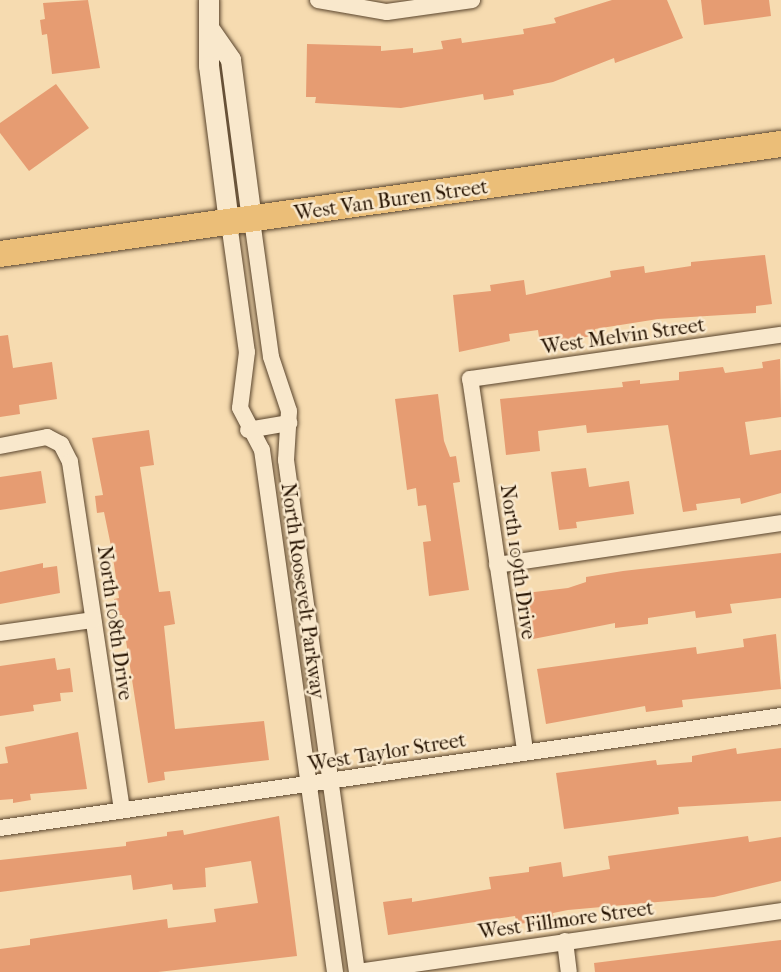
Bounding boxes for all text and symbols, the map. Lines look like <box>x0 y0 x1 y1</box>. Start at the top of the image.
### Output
street label: West Van Buren Street <box>293 175 489 225</box>
street label: West Melvin Street <box>540 313 706 359</box>
street label: North Roosevelt Parkway <box>276 481 330 701</box>
street label: North 109th Drive <box>495 483 541 641</box>
street label: North 108th Drive <box>92 544 138 702</box>
street label: West Taylor Street <box>306 728 468 776</box>
street label: West Fillmore Street <box>477 896 655 944</box>

